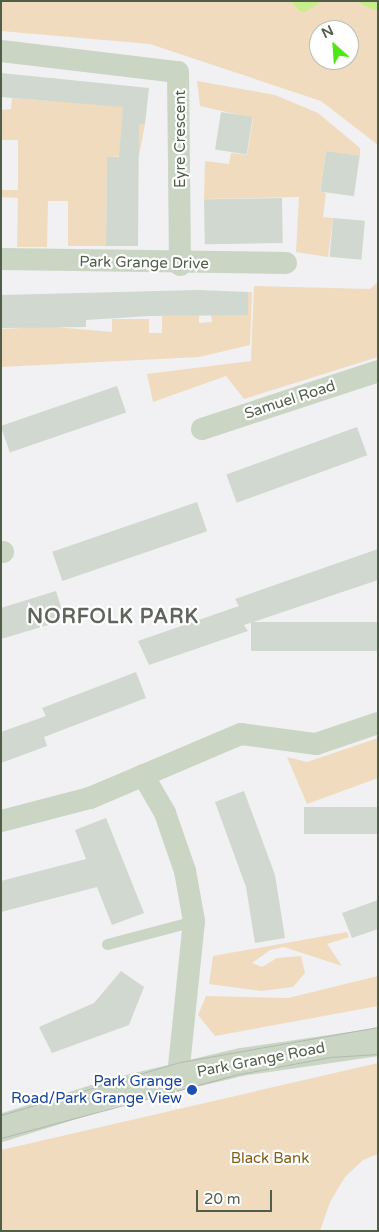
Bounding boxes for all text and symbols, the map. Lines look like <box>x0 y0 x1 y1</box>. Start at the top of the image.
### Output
north arrow <box>309 20 359 70</box>
text: N <box>319 22 336 42</box>
street label: Eyre Crescent <box>172 90 190 188</box>
street label: Park Grange Drive <box>79 253 209 273</box>
street label: Samuel Road <box>242 377 338 423</box>
district label: NORFOLK PARK <box>26 605 200 629</box>
street label: Park Grange Road <box>195 1039 327 1081</box>
place label: Park Grange Road/Park Grange View <box>11 1072 182 1107</box>
marker: Park Grange Road/Park Grange View <box>186 1084 198 1096</box>
park label: Black Bank <box>231 1150 309 1168</box>
scale bar <box>199 1180 275 1212</box>
text: 20 m <box>204 1190 241 1208</box>

